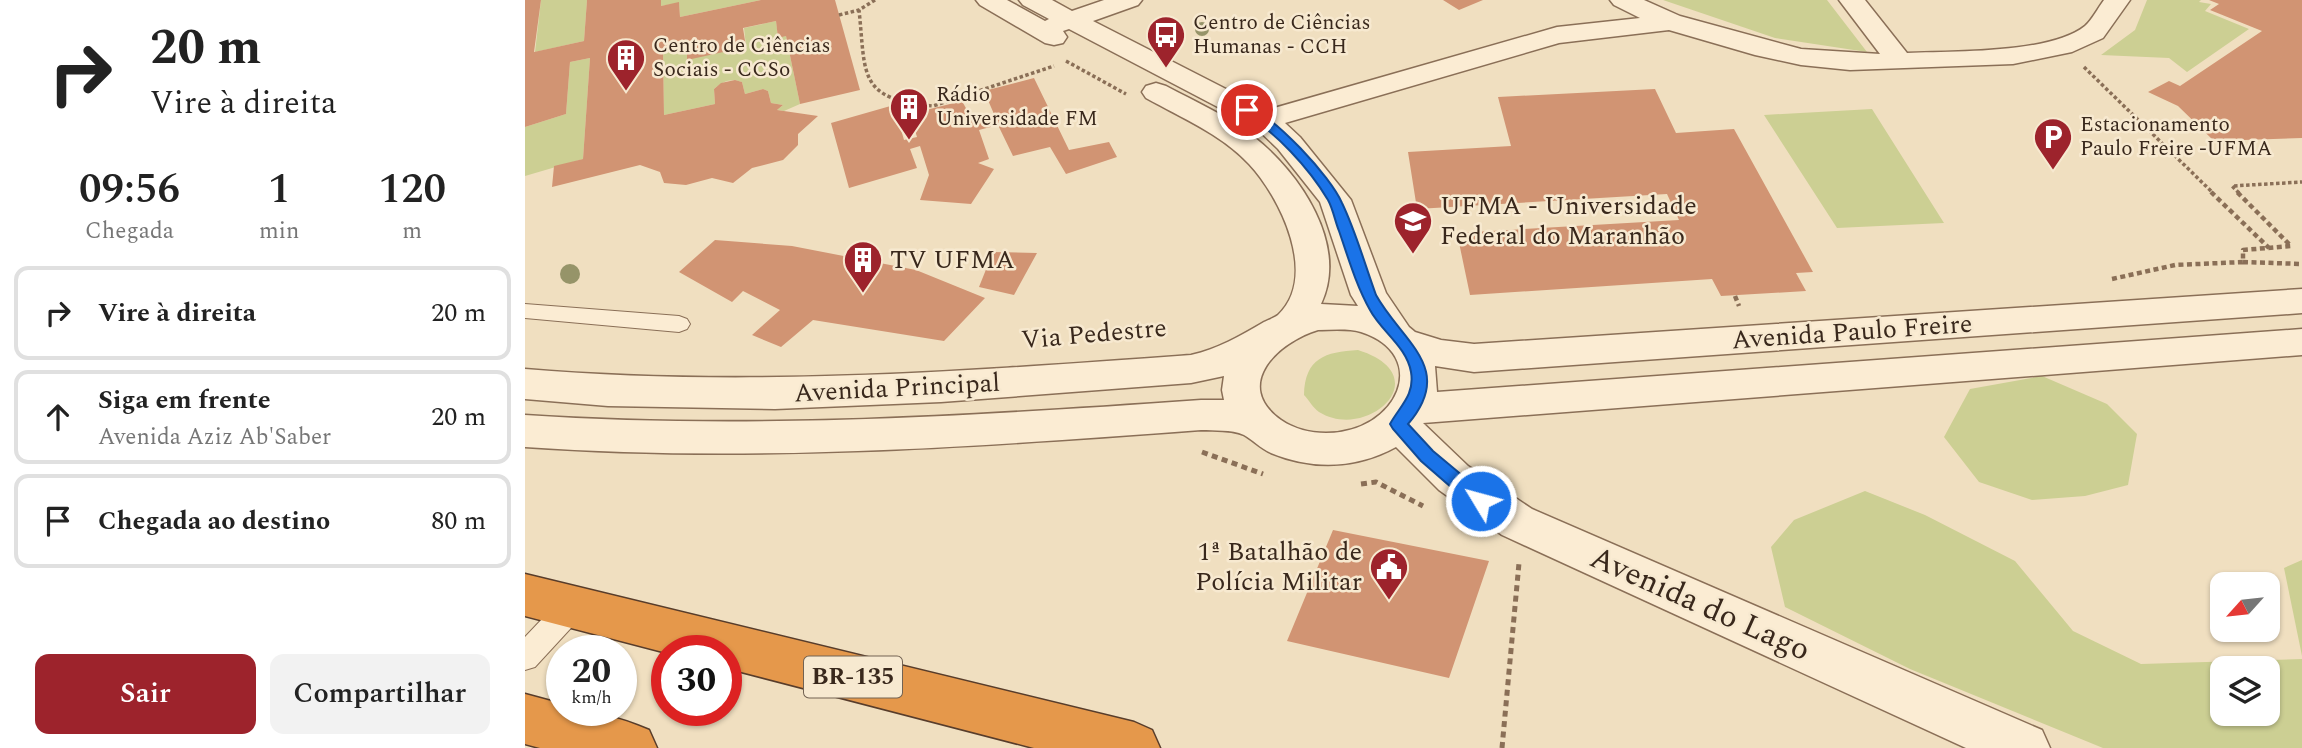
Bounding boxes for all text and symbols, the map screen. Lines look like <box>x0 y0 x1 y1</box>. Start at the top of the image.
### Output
place label: Centro de Ciências Humanas - CCH <box>1193 7 1371 63</box>
text: 20 m <box>150 11 261 86</box>
bus stop icon: Centro de Ciências Humanas - CCH <box>1145 14 1187 69</box>
icon: right <box>35 28 126 119</box>
place label: Centro de Ciências Sociais - CCSo <box>653 30 831 86</box>
building icon: Centro de Ciências Sociais - CCSo <box>605 37 647 92</box>
text: Vire à direita <box>150 79 337 128</box>
place label: Rádio Universidade FM <box>936 79 1098 135</box>
pin <box>1217 80 1277 140</box>
building icon: Rádio Universidade FM <box>888 86 930 141</box>
icon: arrive <box>1228 91 1266 129</box>
place label: Estacionamento Paulo Freire -UFMA <box>2080 109 2273 165</box>
parking icon: Estacionamento Paulo Freire -UFMA <box>2032 116 2074 171</box>
text: 09:56 <box>79 158 180 221</box>
text: 1 <box>268 158 290 221</box>
text: 120 <box>378 158 446 221</box>
place label: UFMA - Universidade Federal do Maranhão <box>1440 186 1697 256</box>
school or university icon: UFMA - Universidade Federal do Maranhão <box>1392 200 1434 255</box>
text: Chegada <box>85 214 174 249</box>
text: min <box>259 214 299 249</box>
text: m <box>402 214 422 249</box>
building icon: TV UFMA <box>842 239 884 294</box>
place label: TV UFMA <box>890 240 1015 280</box>
text: Vire à direita <box>98 293 256 333</box>
text: 20 m <box>431 293 486 333</box>
icon: right <box>39 294 77 332</box>
street label: Avenida Paulo Freire <box>1730 304 1974 360</box>
street label: Via Pedestre <box>1020 308 1168 360</box>
street label: Avenida Principal <box>793 363 1001 413</box>
text: Siga em frente <box>98 380 271 420</box>
text: 20 m <box>431 397 486 437</box>
icon: ahead <box>39 398 77 436</box>
text: Avenida Aziz Ab'Saber <box>98 420 331 455</box>
position arrow <box>1444 464 1518 538</box>
text: Chegada ao destino <box>98 501 330 541</box>
text: 80 m <box>431 501 486 541</box>
icon: arrive <box>39 502 77 540</box>
place label: 1ª Batalhão de Polícia Militar <box>1195 532 1362 602</box>
street label: Avenida do Lago <box>1582 533 1818 675</box>
public building icon: 1ª Batalhão de Polícia Militar <box>1368 546 1410 601</box>
north arrow <box>2210 572 2280 642</box>
map controls <box>2210 572 2280 726</box>
speed limit sign: 30 <box>651 635 742 726</box>
text: 20 <box>572 645 611 698</box>
button: Sair <box>35 654 256 734</box>
button: Compartilhar <box>270 654 490 734</box>
road number: BR-135 <box>804 656 902 698</box>
button: layers <box>2210 656 2280 726</box>
text: km/h <box>571 684 612 711</box>

